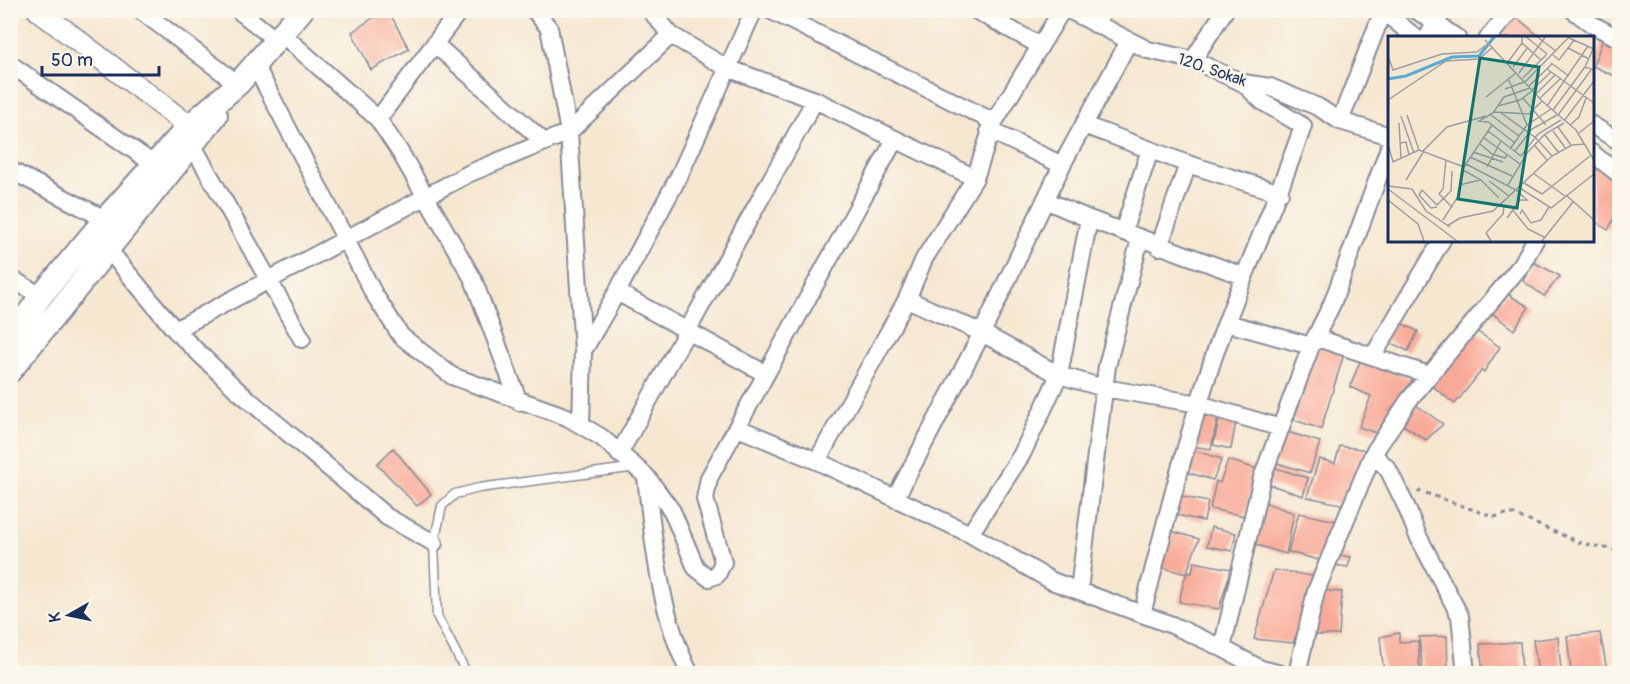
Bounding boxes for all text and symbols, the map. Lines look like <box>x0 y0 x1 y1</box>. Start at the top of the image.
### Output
inset map <box>1388 36 1594 242</box>
scale bar <box>42 39 159 77</box>
text: 50 m <box>51 49 93 72</box>
street label: 120. Sokak <box>1175 49 1250 91</box>
north arrow <box>39 585 99 645</box>
text: K <box>44 611 66 624</box>

